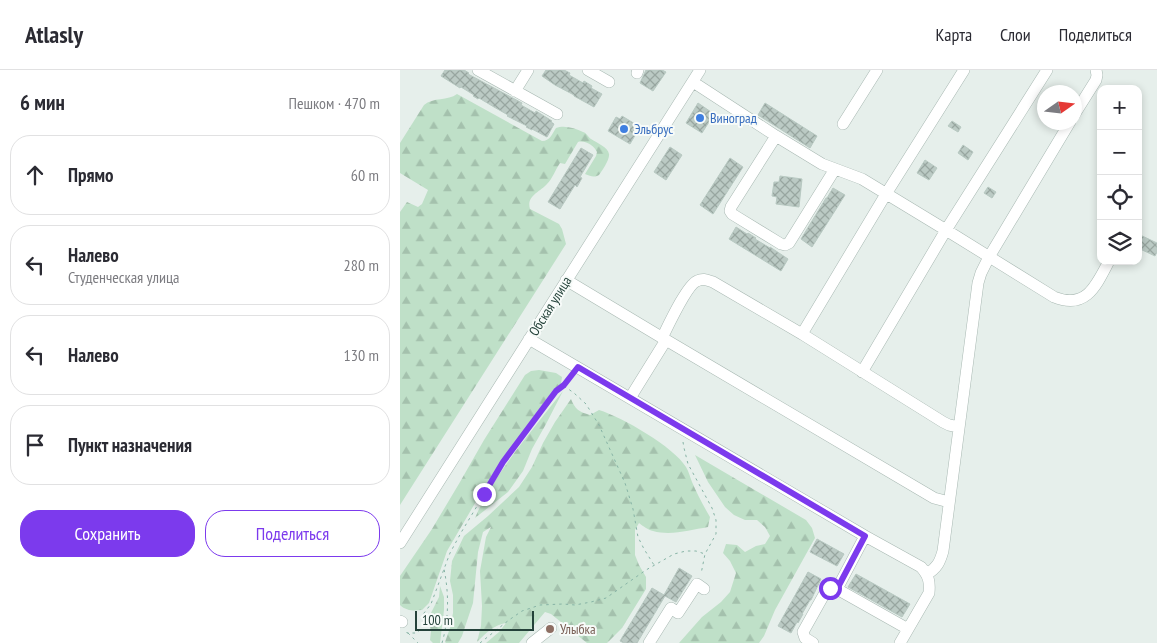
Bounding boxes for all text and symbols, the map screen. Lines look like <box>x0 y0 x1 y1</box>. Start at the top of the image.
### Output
text: Atlasly <box>25 19 83 50</box>
text: Карта <box>935 23 972 46</box>
text: Слои <box>1000 23 1031 46</box>
text: Поделиться <box>1059 23 1132 46</box>
north arrow <box>1037 85 1082 130</box>
map controls <box>1097 85 1142 265</box>
button: + <box>1097 85 1142 130</box>
text: 6 мин <box>20 89 65 116</box>
text: Пешком · 470 m <box>289 93 380 113</box>
place label: Виноград <box>710 109 757 127</box>
marker: Виноград <box>694 112 706 124</box>
place label: Эльбрус <box>634 120 673 138</box>
marker: Эльбрус <box>618 123 630 135</box>
button: − <box>1097 130 1142 175</box>
icon: ahead <box>21 161 49 189</box>
text: Прямо <box>68 163 113 187</box>
text: 60 m <box>351 165 379 185</box>
button: locate <box>1097 175 1142 220</box>
button: layers <box>1097 220 1142 265</box>
text: Налево <box>68 243 119 267</box>
icon: left <box>21 251 49 279</box>
text: 280 m <box>344 255 379 275</box>
text: Студенческая улица <box>68 267 179 287</box>
street label: Обская улица <box>525 273 575 339</box>
icon: left <box>21 341 49 369</box>
text: Налево <box>68 343 119 367</box>
text: 130 m <box>344 345 379 365</box>
icon: arrive <box>21 431 49 459</box>
text: Пункт назначения <box>68 433 192 457</box>
route end <box>473 483 496 506</box>
button: Сохранить <box>20 510 195 557</box>
button: Поделиться <box>205 510 380 557</box>
route start <box>819 577 842 600</box>
scale bar <box>415 608 534 631</box>
text: 100 m <box>422 611 453 629</box>
place label: Улыбка <box>560 620 596 638</box>
marker: Улыбка <box>544 623 556 635</box>

